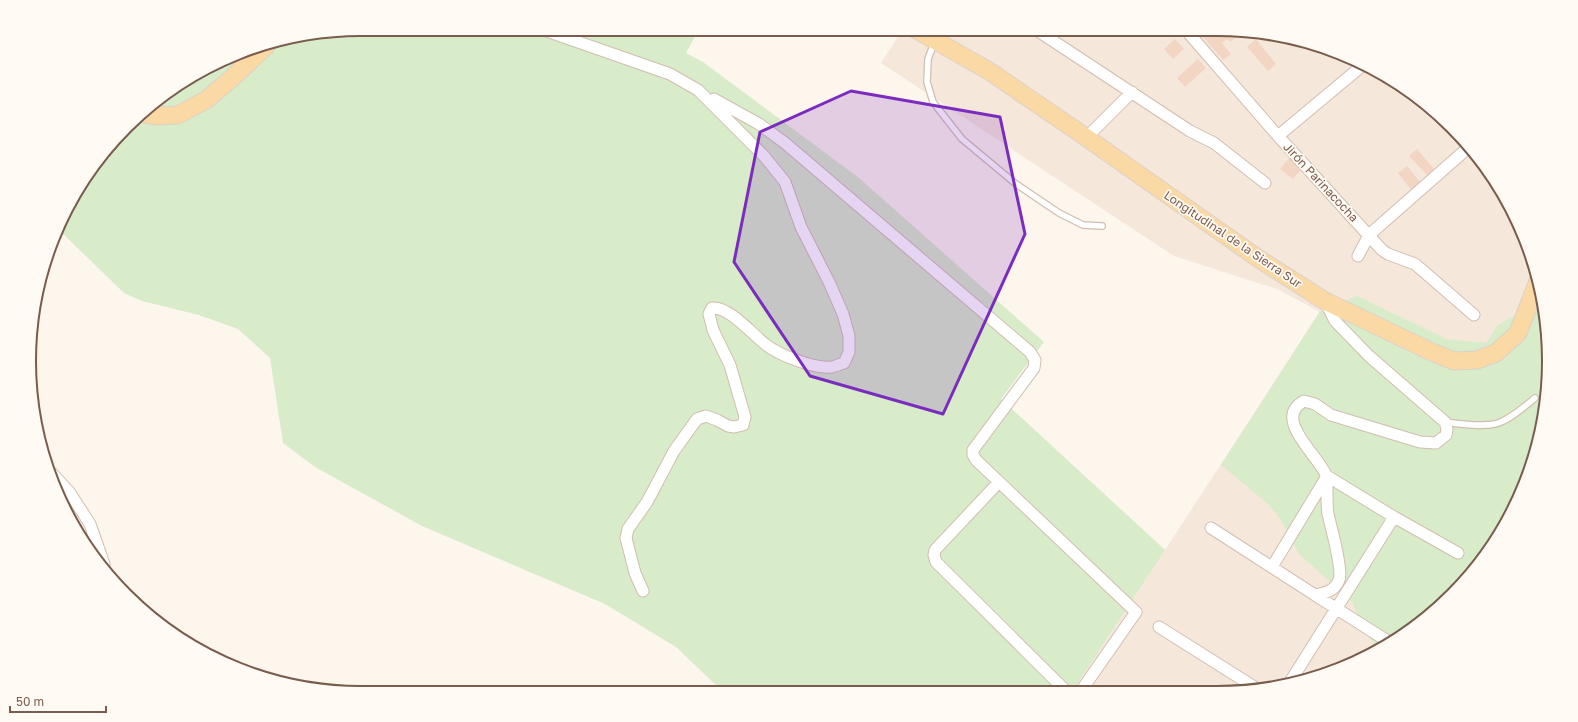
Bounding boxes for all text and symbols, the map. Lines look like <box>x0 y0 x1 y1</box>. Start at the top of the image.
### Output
street label: Jirón Parinacocha <box>1280 139 1362 225</box>
street label: Longitudinal de la Sierra Sur <box>1161 187 1305 291</box>
scale bar <box>10 688 106 714</box>
text: 50 m <box>16 694 44 709</box>

